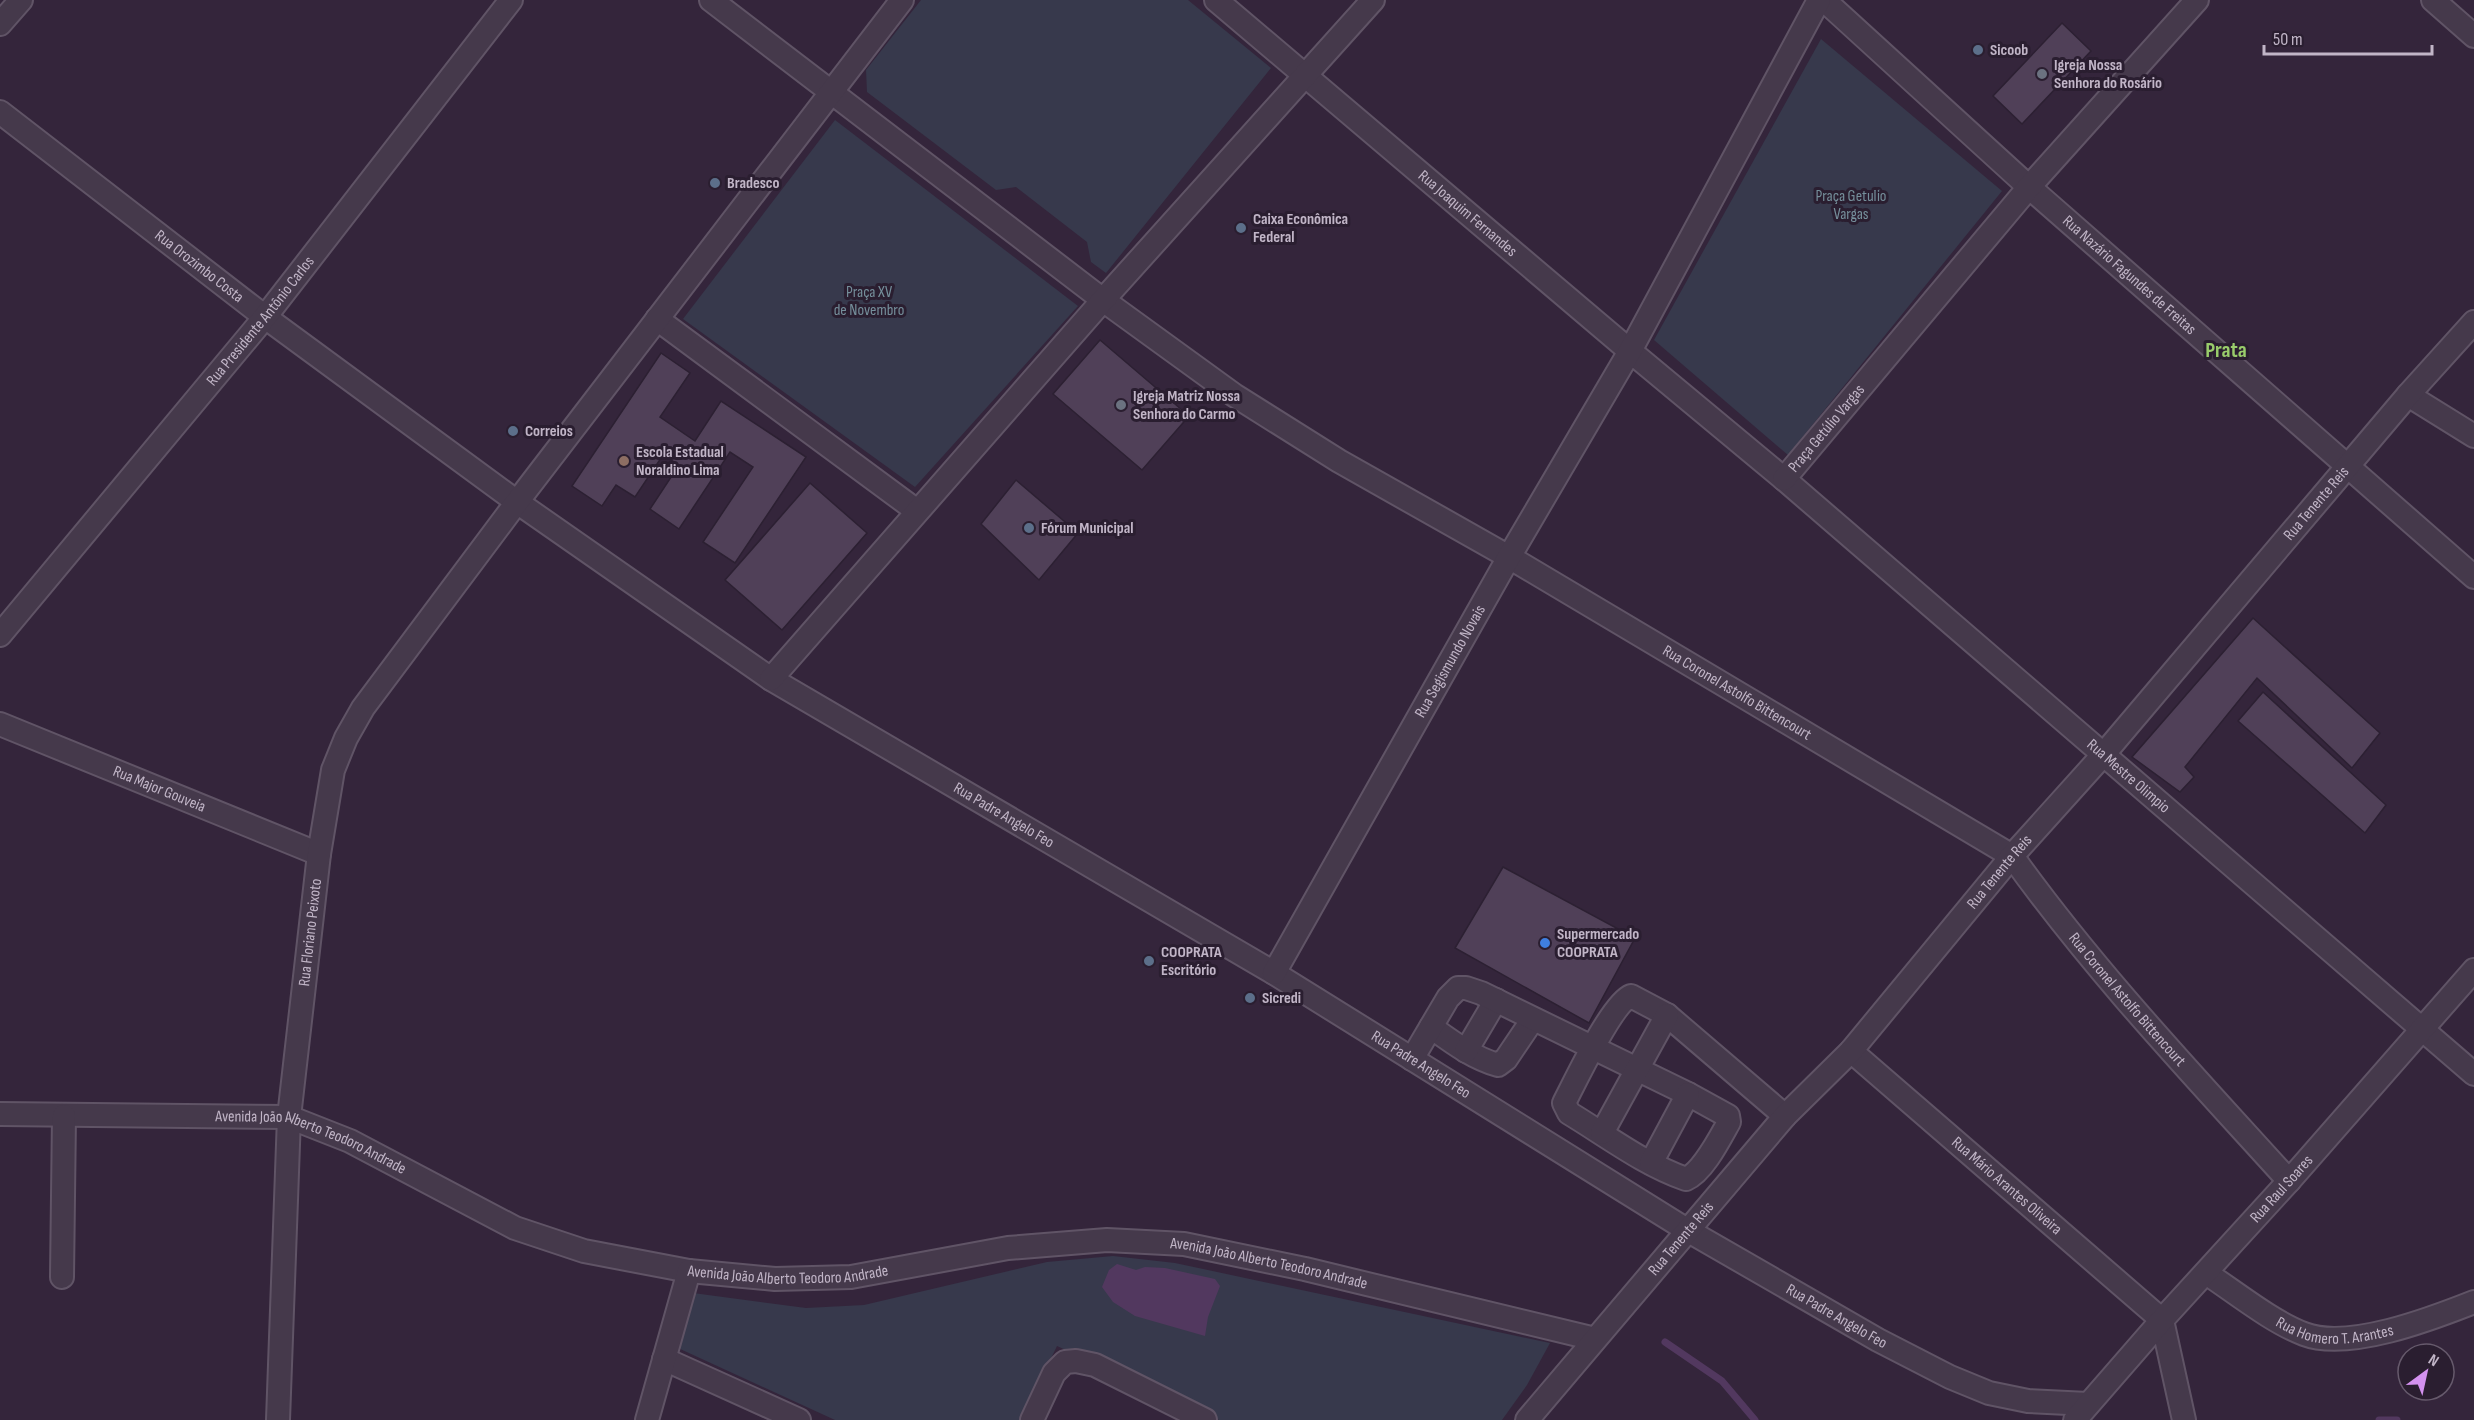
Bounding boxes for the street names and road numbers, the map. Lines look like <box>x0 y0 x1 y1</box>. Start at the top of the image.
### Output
street label: Rua Joaquim Fernandes <box>1414 166 1521 261</box>
street label: Rua Nazário Fagundes de Freitas <box>2059 211 2200 339</box>
street label: Rua Orozimbo Costa <box>151 226 248 307</box>
street label: Rua Presidente Antônio Carlos <box>202 252 318 390</box>
street label: Praça Getúlio Vargas <box>1784 380 1869 476</box>
street label: Rua Tenente Reis <box>2280 462 2353 544</box>
street label: Rua Segismundo Novais <box>1411 601 1490 721</box>
street label: Rua Coronel Astolfo Bittencourt <box>1659 641 1815 744</box>
street label: Rua Mestre Olimpio <box>2083 735 2174 817</box>
street label: Rua Major Gouveia <box>110 762 208 816</box>
street label: Rua Padre Angelo Feo <box>950 778 1058 852</box>
street label: Rua Tenente Reis <box>1963 831 2036 913</box>
street label: Rua Floriano Peixoto <box>294 878 326 987</box>
street label: Rua Coronel Astolfo Bittencourt <box>2065 929 2190 1070</box>
street label: Rua Padre Angelo Feo <box>1368 1026 1474 1103</box>
street label: Avenida João Alberto Teodoro Andrade <box>214 1107 409 1178</box>
street label: Rua Mário Arantes Oliveira <box>1948 1133 2066 1239</box>
street label: Rua Raul Soares <box>2246 1151 2317 1227</box>
street label: Rua Tenente Reis <box>1644 1197 1718 1279</box>
street label: Avenida João Alberto Teodoro Andrade <box>1169 1234 1369 1293</box>
street label: Avenida João Alberto Teodoro Andrade <box>686 1261 890 1289</box>
street label: Rua Padre Angelo Feo <box>1783 1280 1890 1353</box>
street label: Rua Homero T. Arantes <box>2273 1313 2396 1348</box>

